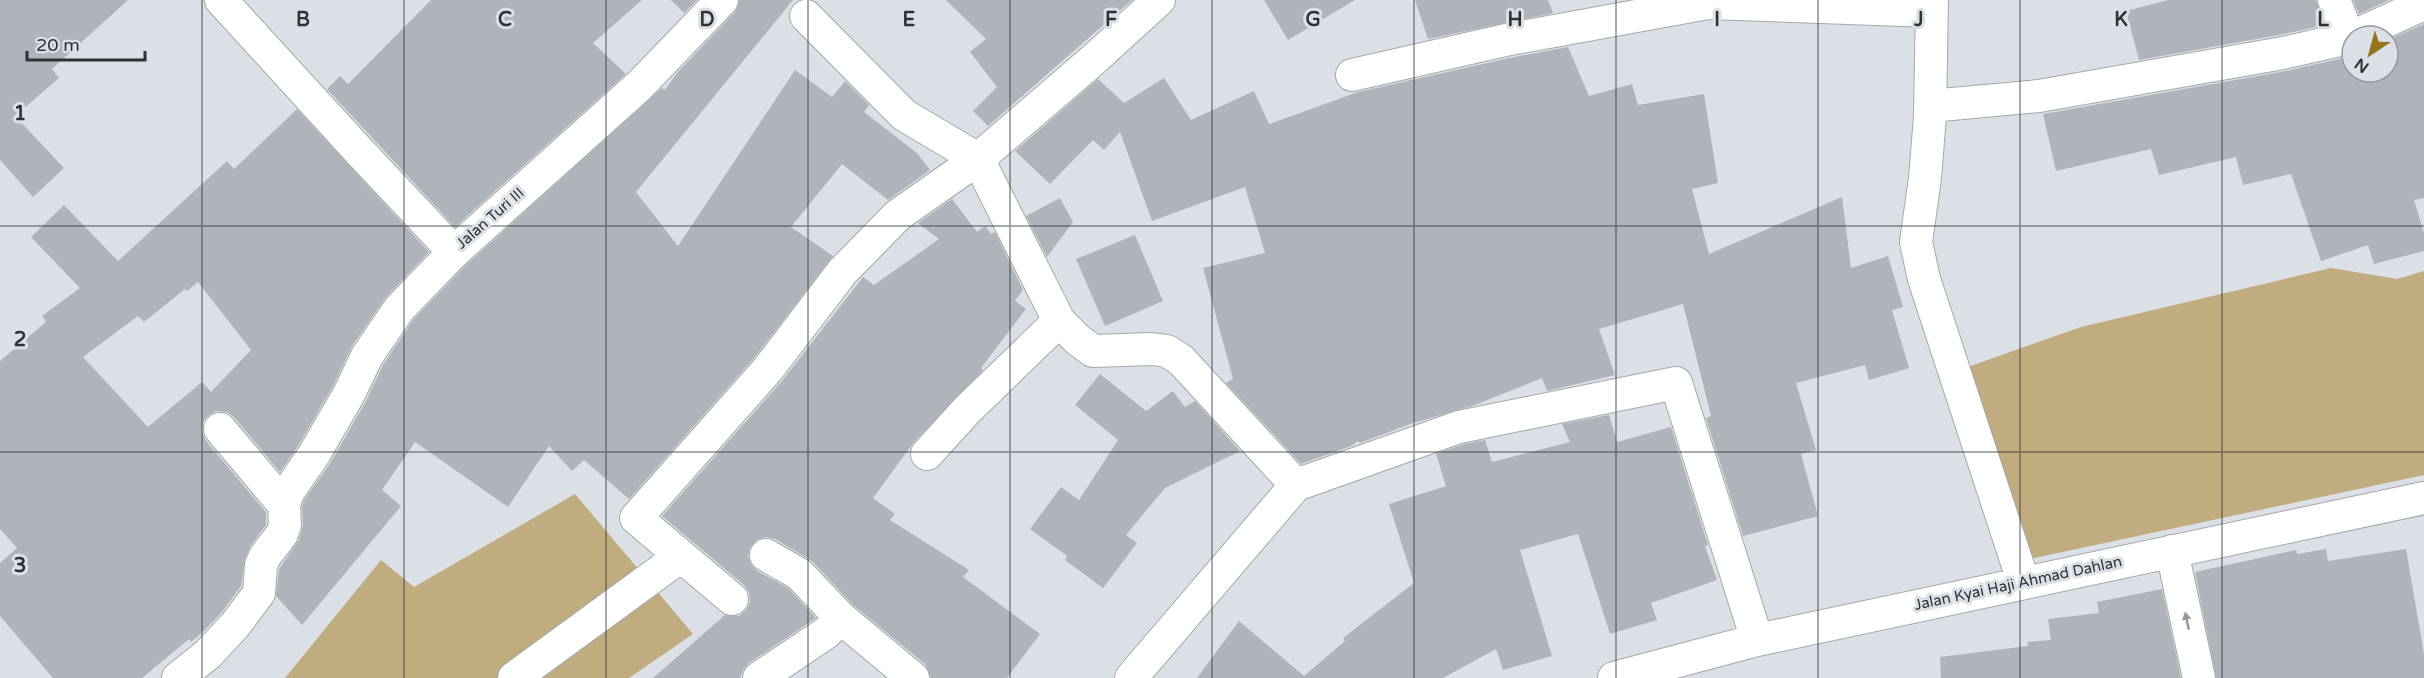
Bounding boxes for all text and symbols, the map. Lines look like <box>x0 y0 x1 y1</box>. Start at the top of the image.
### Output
text: B <box>296 8 310 32</box>
text: C <box>498 8 512 32</box>
text: D <box>699 8 715 32</box>
text: E <box>903 8 916 32</box>
text: F <box>1105 8 1117 32</box>
text: G <box>1305 8 1321 32</box>
text: H <box>1507 8 1523 32</box>
text: I <box>1714 8 1720 32</box>
text: J <box>1913 8 1924 32</box>
text: K <box>2114 8 2128 32</box>
text: L <box>2317 8 2329 32</box>
scale bar <box>27 24 146 62</box>
north arrow <box>2340 24 2400 84</box>
text: 20 m <box>36 34 80 56</box>
text: N <box>2351 53 2373 77</box>
text: 1 <box>14 102 26 126</box>
street label: Jalan Turi III <box>452 184 528 252</box>
text: 2 <box>14 328 26 352</box>
street label: Jalan Kyai Haji Ahmad Dahlan <box>1913 552 2123 614</box>
text: 3 <box>14 554 26 578</box>
one-way arrow <box>2182 611 2191 630</box>

